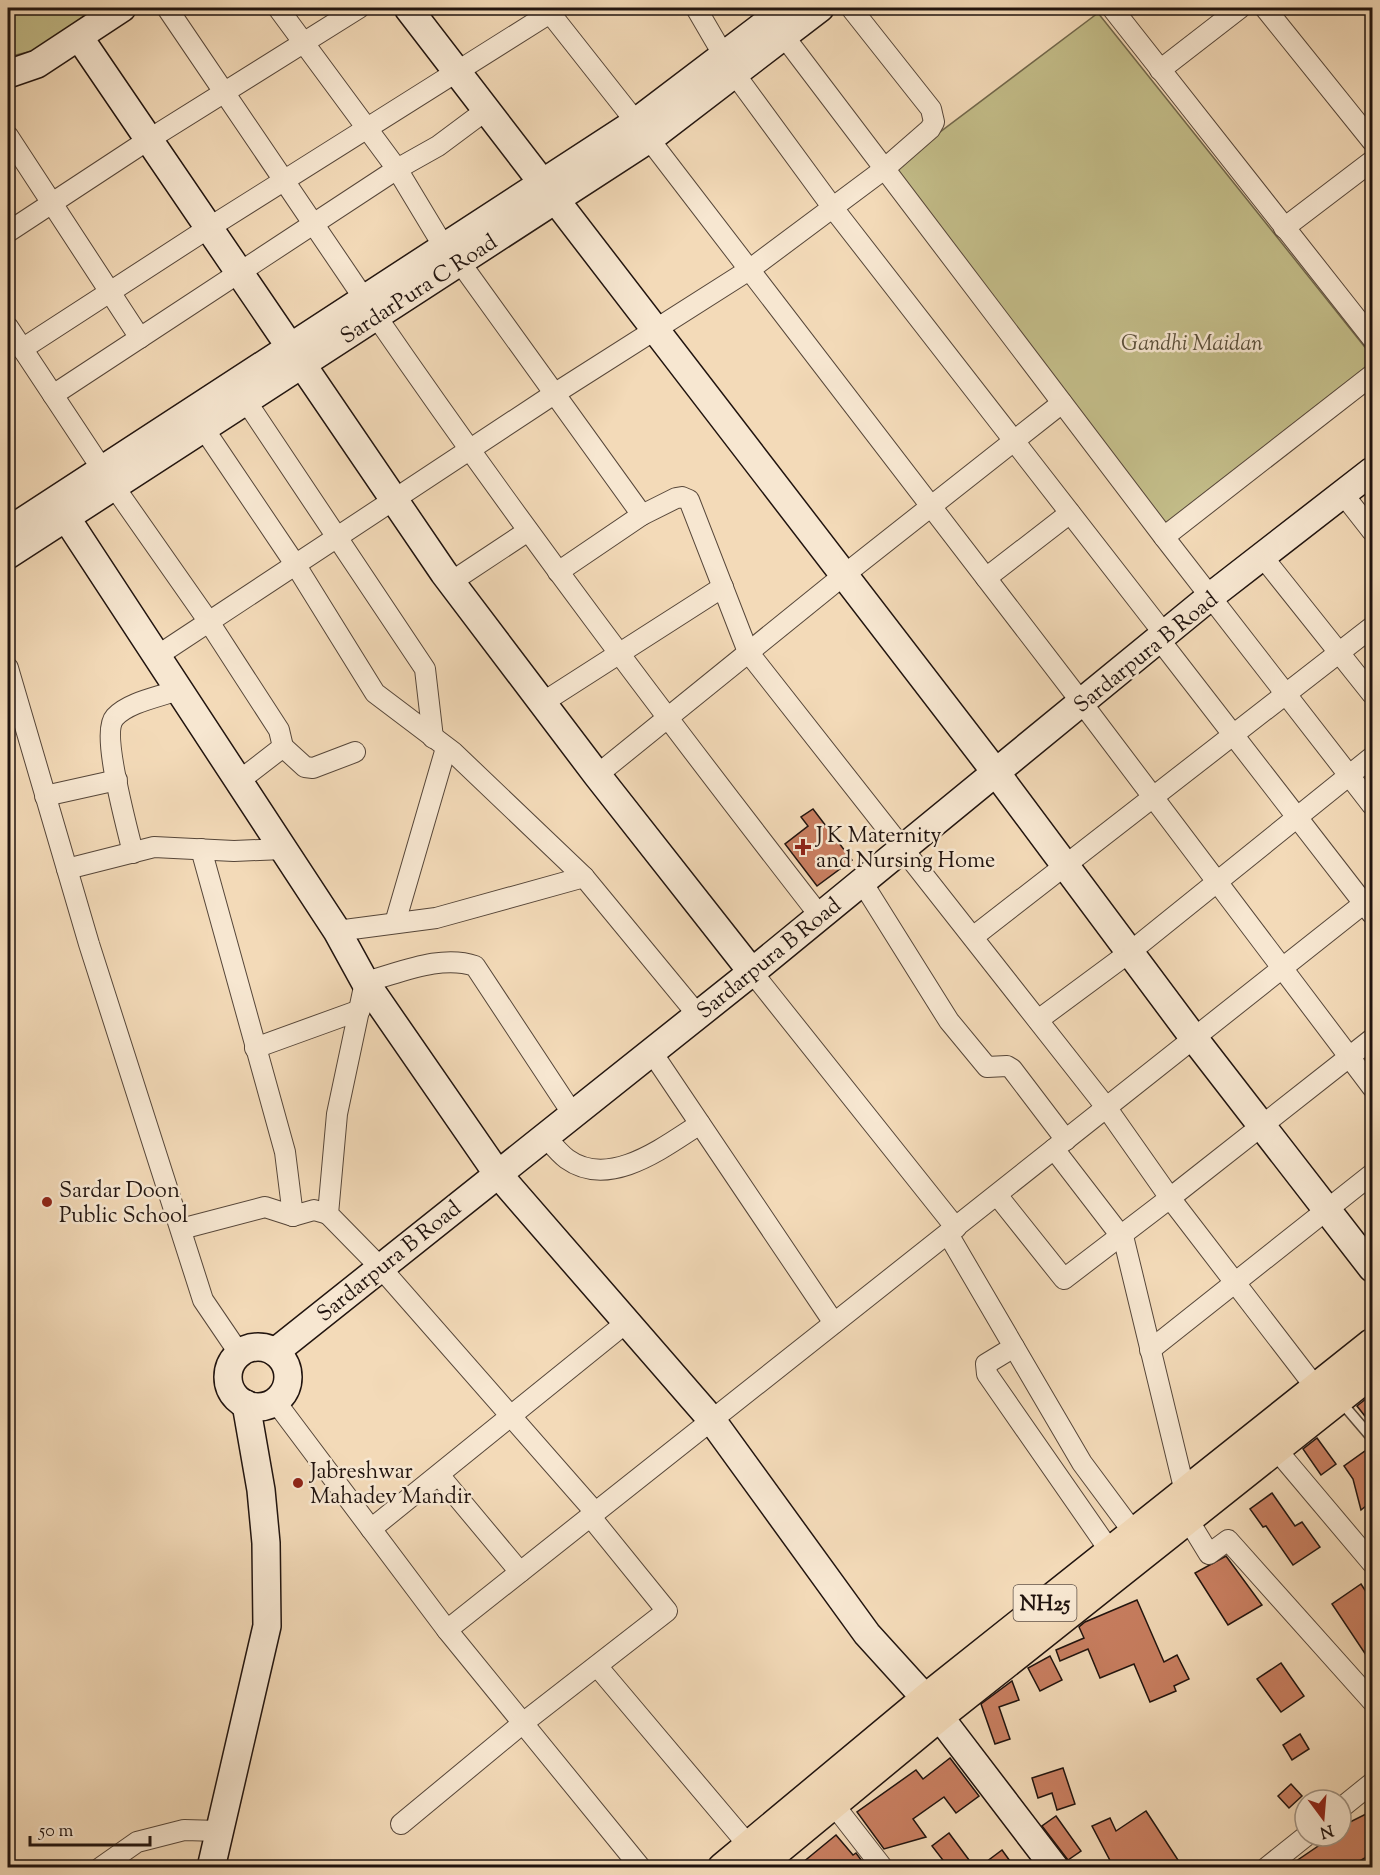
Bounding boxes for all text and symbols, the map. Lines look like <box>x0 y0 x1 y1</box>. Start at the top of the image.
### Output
street label: SardarPura C Road <box>335 228 504 353</box>
park label: Gandhi Maidan <box>1121 329 1263 361</box>
street label: Sardarpura B Road <box>1068 585 1226 722</box>
place label: J K Maternity and Nursing Home <box>815 821 995 878</box>
marker: J K Maternity and Nursing Home <box>794 838 812 856</box>
street label: Sardarpura B Road <box>691 891 849 1028</box>
place label: Sardar Doon Public School <box>59 1176 188 1233</box>
street label: Sardarpura B Road <box>311 1194 469 1331</box>
marker: Sardar Doon Public School <box>40 1195 54 1209</box>
place label: Jabreshwar Mahadev Mandir <box>309 1457 471 1514</box>
marker: Jabreshwar Mahadev Mandir <box>291 1476 305 1490</box>
road number: NH25 <box>1014 1585 1076 1621</box>
north arrow <box>1293 1788 1353 1848</box>
scale bar <box>30 1809 150 1847</box>
text: N <box>1317 1817 1336 1843</box>
text: 50 m <box>38 1819 74 1845</box>

